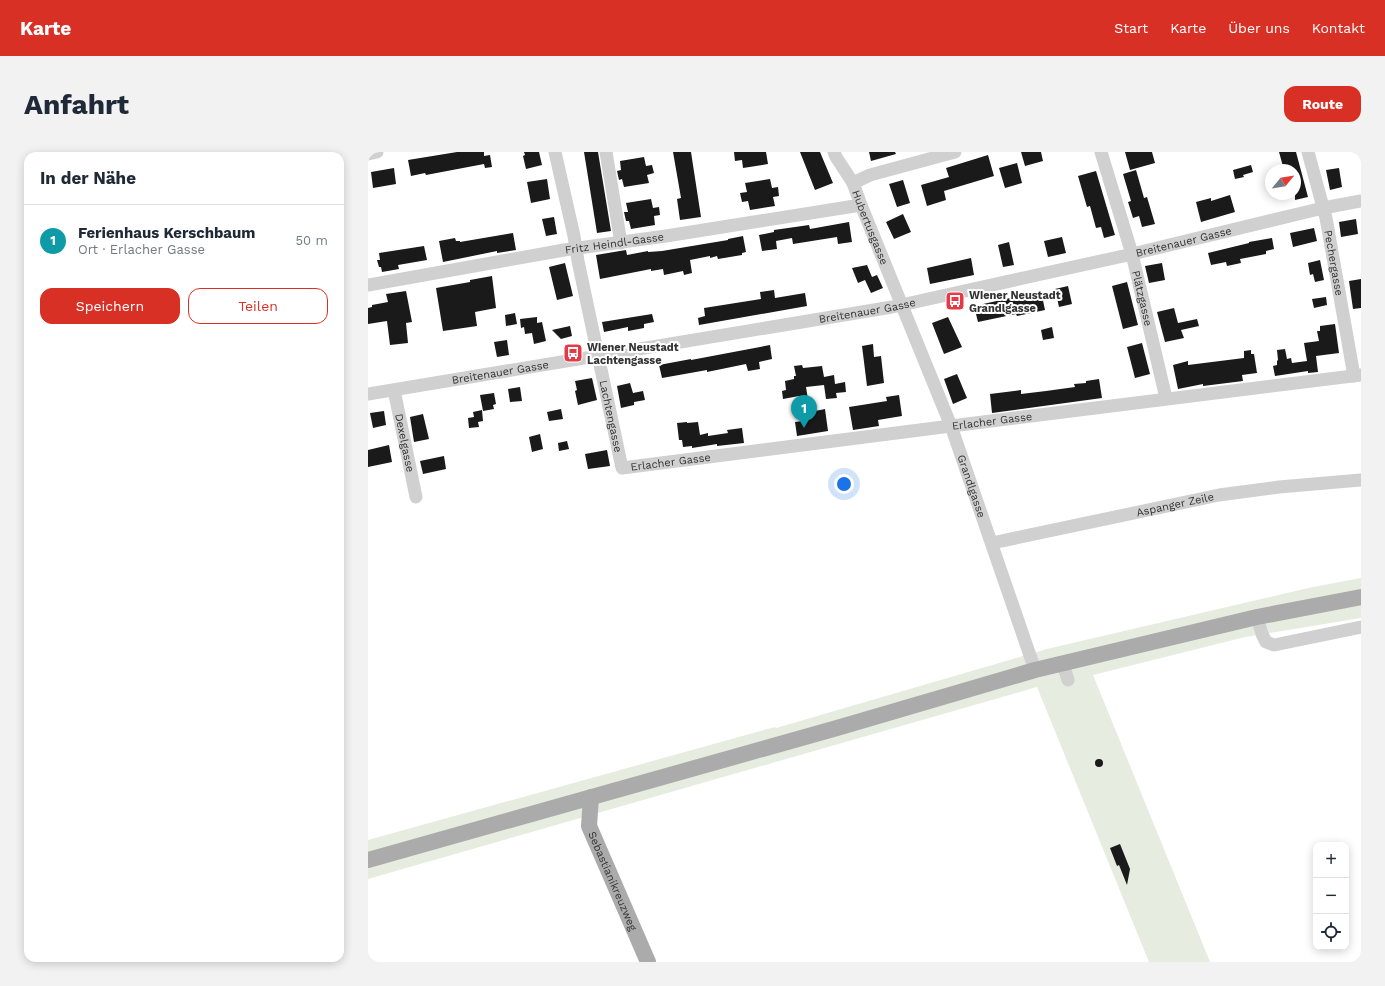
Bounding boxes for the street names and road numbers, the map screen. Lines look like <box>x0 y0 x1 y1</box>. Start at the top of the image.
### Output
street label: Hubertusgasse <box>849 188 891 267</box>
street label: Breitenauer Gasse <box>1134 224 1233 260</box>
street label: Pechergasse <box>1321 229 1346 297</box>
street label: Fritz Heindl-Gasse <box>564 230 665 257</box>
street label: Plätzgasse <box>1129 269 1155 327</box>
street label: Breitenauer Gasse <box>818 296 917 326</box>
street label: Breitenauer Gasse <box>451 358 550 387</box>
street label: Lachtengasse <box>596 379 624 454</box>
street label: Erlacher Gasse <box>951 410 1033 433</box>
street label: Dexelgasse <box>392 413 417 473</box>
street label: Erlacher Gasse <box>630 451 711 474</box>
street label: Grandlgasse <box>954 453 988 519</box>
street label: Aspanger Zeile <box>1135 490 1215 519</box>
street label: Sebastianikreuzweg <box>585 830 640 933</box>

